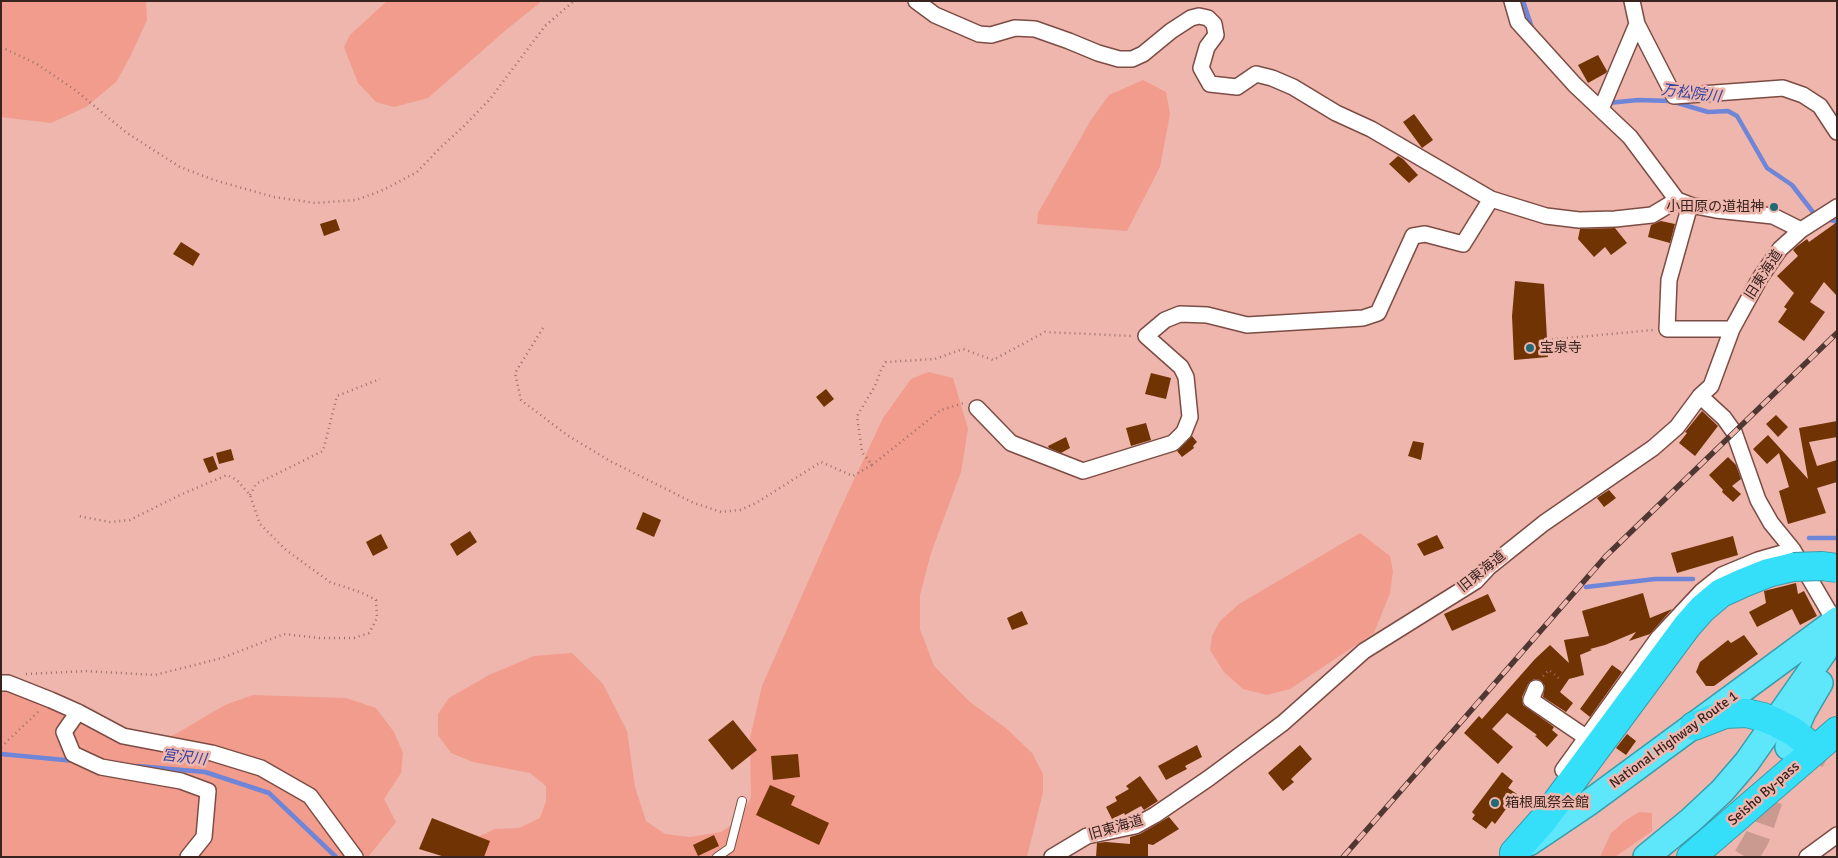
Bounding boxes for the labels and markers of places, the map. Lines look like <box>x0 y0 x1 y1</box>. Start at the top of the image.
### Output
place label: 小田原の道祖神 <box>1666 199 1764 215</box>
marker: 小田原の道祖神 <box>1768 201 1780 213</box>
place label: 宝泉寺 <box>1540 340 1582 356</box>
marker: 宝泉寺 <box>1524 342 1536 354</box>
place label: 箱根風祭会館 <box>1505 795 1589 811</box>
marker: 箱根風祭会館 <box>1489 797 1501 809</box>

